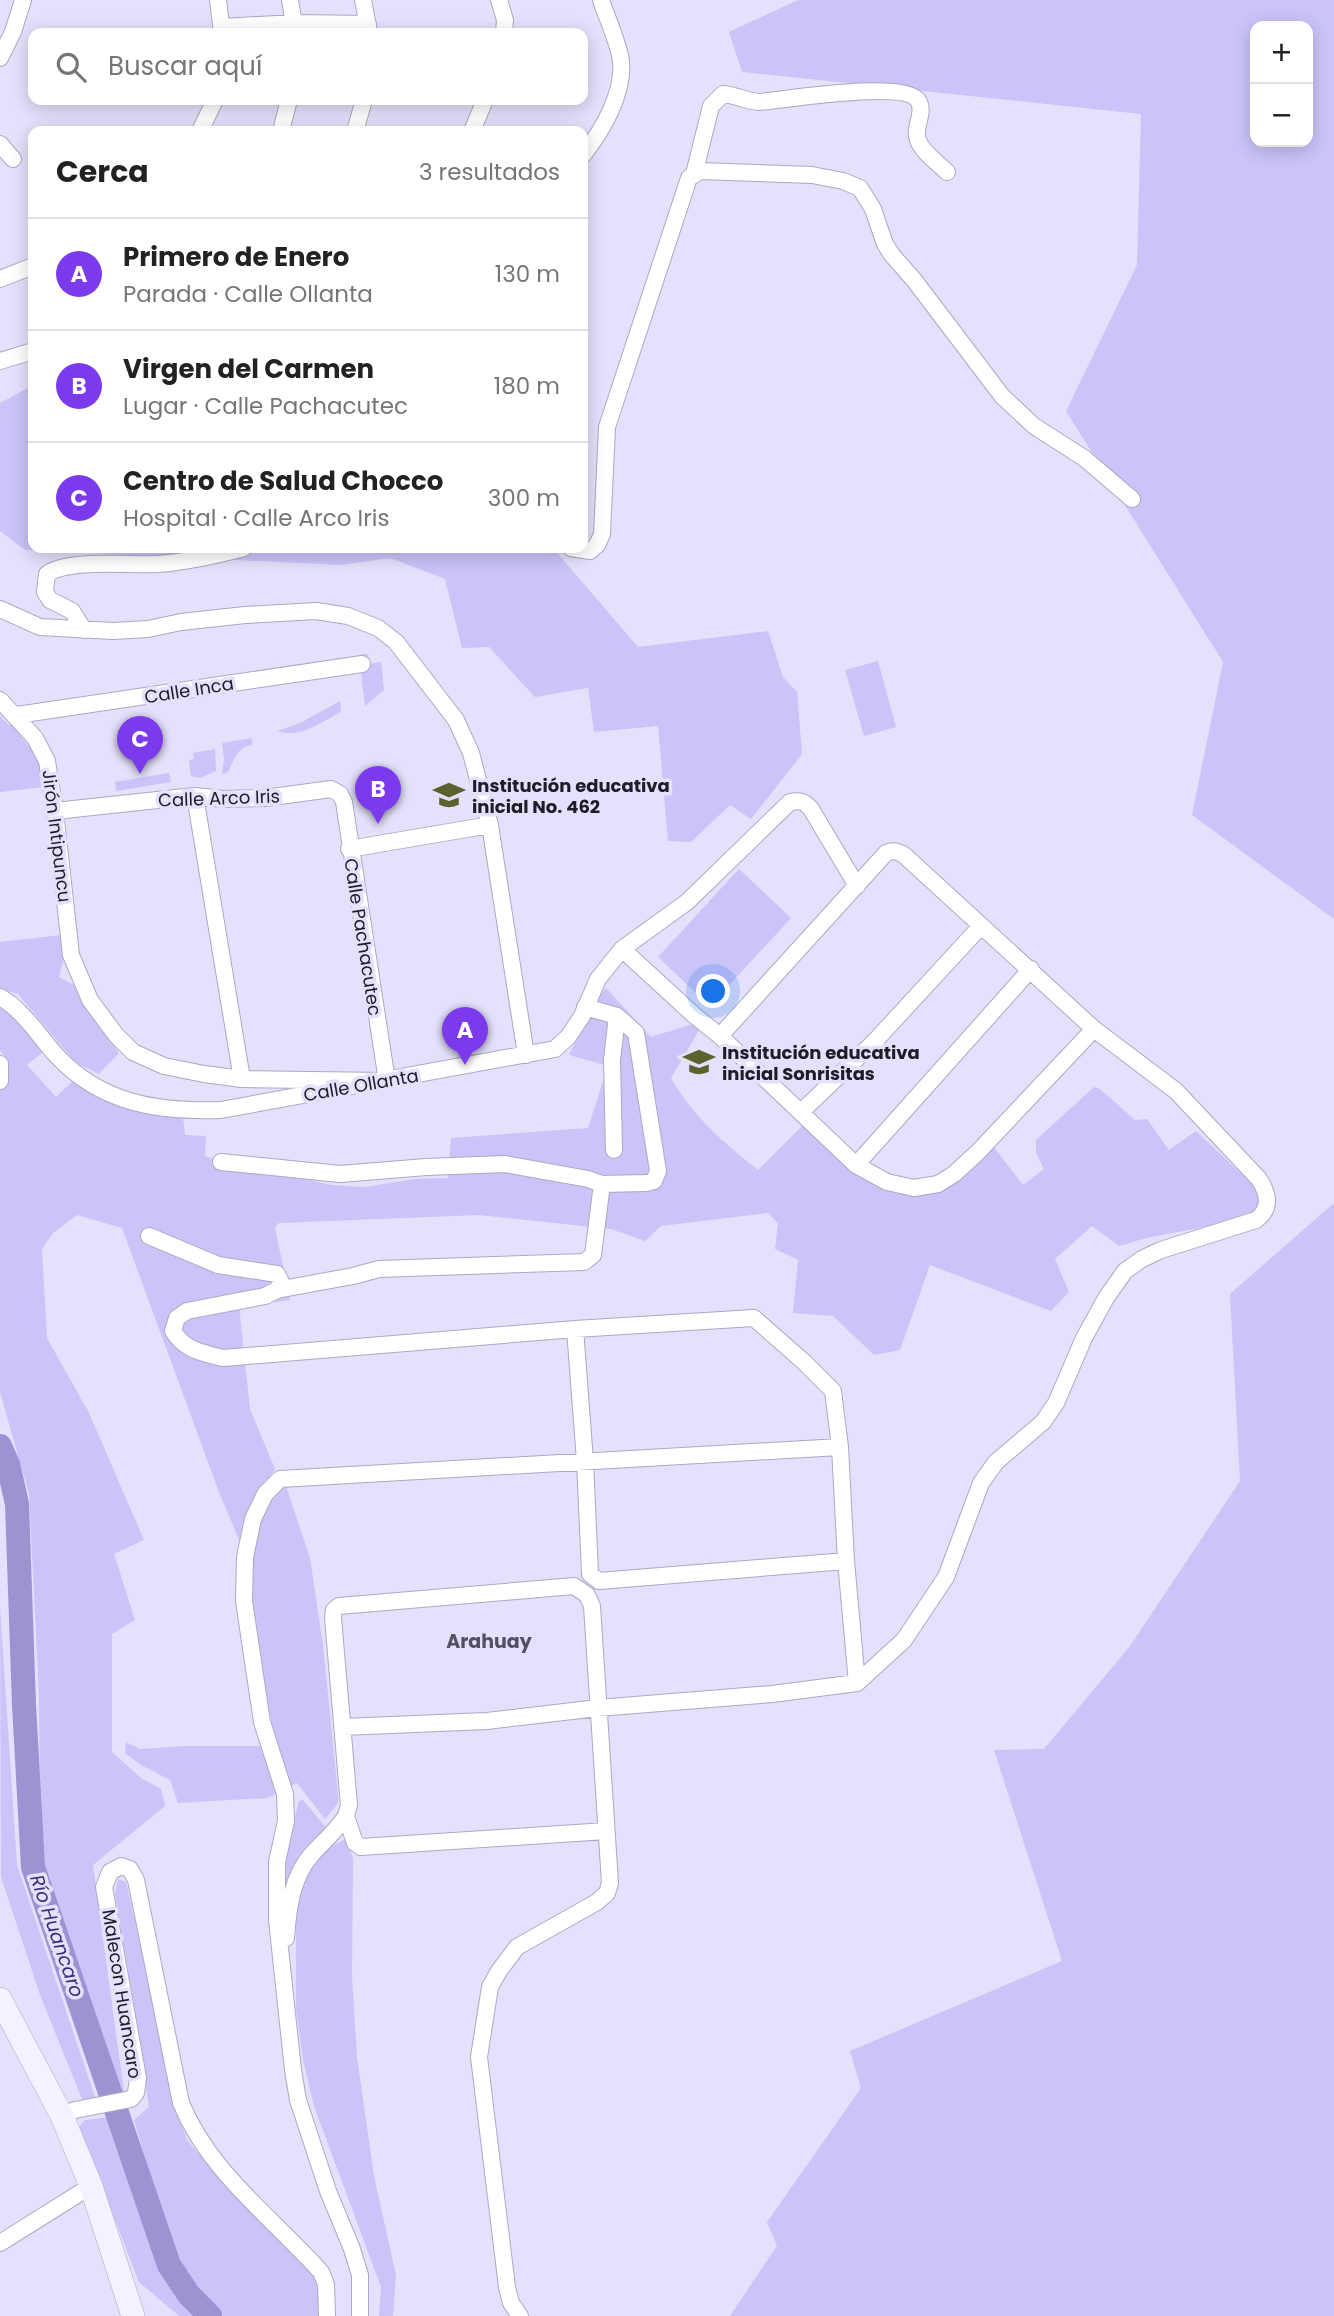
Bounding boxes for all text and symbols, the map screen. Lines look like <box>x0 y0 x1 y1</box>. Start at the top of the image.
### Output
map controls <box>1250 21 1313 147</box>
button: + <box>1250 21 1313 84</box>
search box <box>28 28 588 105</box>
icon: search <box>52 48 90 86</box>
text: Buscar aquí <box>108 48 262 84</box>
button: − <box>1250 84 1313 147</box>
text: Cerca <box>56 150 149 193</box>
text: 3 resultados <box>419 156 560 188</box>
text: Primero de Enero <box>123 239 349 275</box>
text: A <box>71 258 87 290</box>
text: 130 m <box>495 258 560 290</box>
text: Parada · Calle Ollanta <box>123 278 373 310</box>
text: Virgen del Carmen <box>123 351 374 387</box>
text: B <box>71 370 87 402</box>
text: 180 m <box>494 370 560 402</box>
text: Lugar · Calle Pachacutec <box>123 390 408 422</box>
text: Centro de Salud Chocco <box>123 463 443 499</box>
text: C <box>70 482 88 514</box>
text: 300 m <box>488 482 560 514</box>
text: Hospital · Calle Arco Iris <box>123 502 389 534</box>
street label: Calle Inca <box>143 671 235 709</box>
pin: C <box>117 716 163 774</box>
pin: B <box>355 766 401 824</box>
street label: Jirón Intipuncu <box>36 768 78 904</box>
place label: Institución educativa inicial No. 462 <box>472 773 670 819</box>
school or university icon: Institución educativa inicial No. 462 <box>432 778 466 812</box>
street label: Calle Arco Iris <box>158 783 280 813</box>
street label: Calle Pachacutec <box>338 856 388 1018</box>
your location <box>696 974 730 1008</box>
pin: A <box>442 1007 488 1065</box>
place label: Institución educativa inicial Sonrisitas <box>722 1040 920 1086</box>
school or university icon: Institución educativa inicial Sonrisitas <box>682 1045 716 1079</box>
street label: Calle Ollanta <box>302 1063 420 1107</box>
district label: Arahuay <box>446 1628 533 1655</box>
water label: Río Huancaro <box>23 1871 91 2001</box>
street label: Malecon Huancaro <box>96 1908 148 2080</box>

